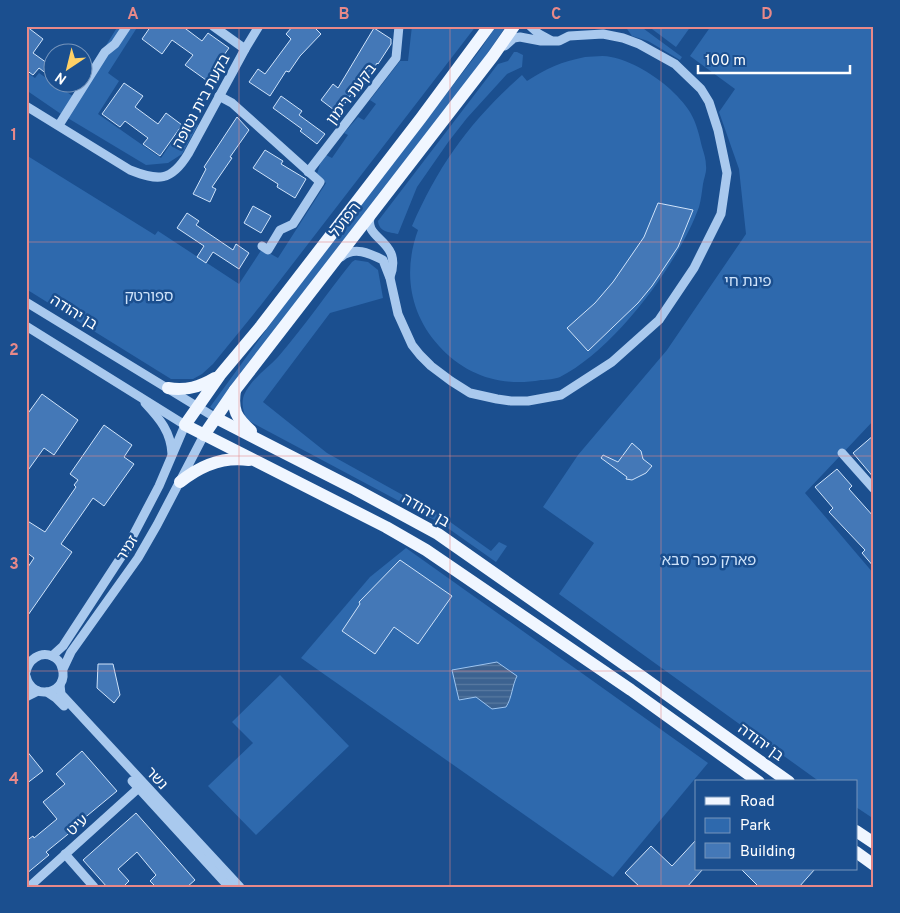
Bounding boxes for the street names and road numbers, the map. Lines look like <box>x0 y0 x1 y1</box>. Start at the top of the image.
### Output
street label: בקעת בית נטופה <box>169 51 236 152</box>
street label: בקעת רימון <box>323 60 382 129</box>
street label: הפועל <box>326 199 366 242</box>
street label: בן יהודה <box>46 291 101 335</box>
street label: בן יהודה <box>398 490 453 533</box>
street label: זמיר <box>113 532 143 565</box>
street label: בן יהודה <box>733 720 787 767</box>
street label: נשר <box>141 764 171 794</box>
street label: עיט <box>63 811 93 841</box>

